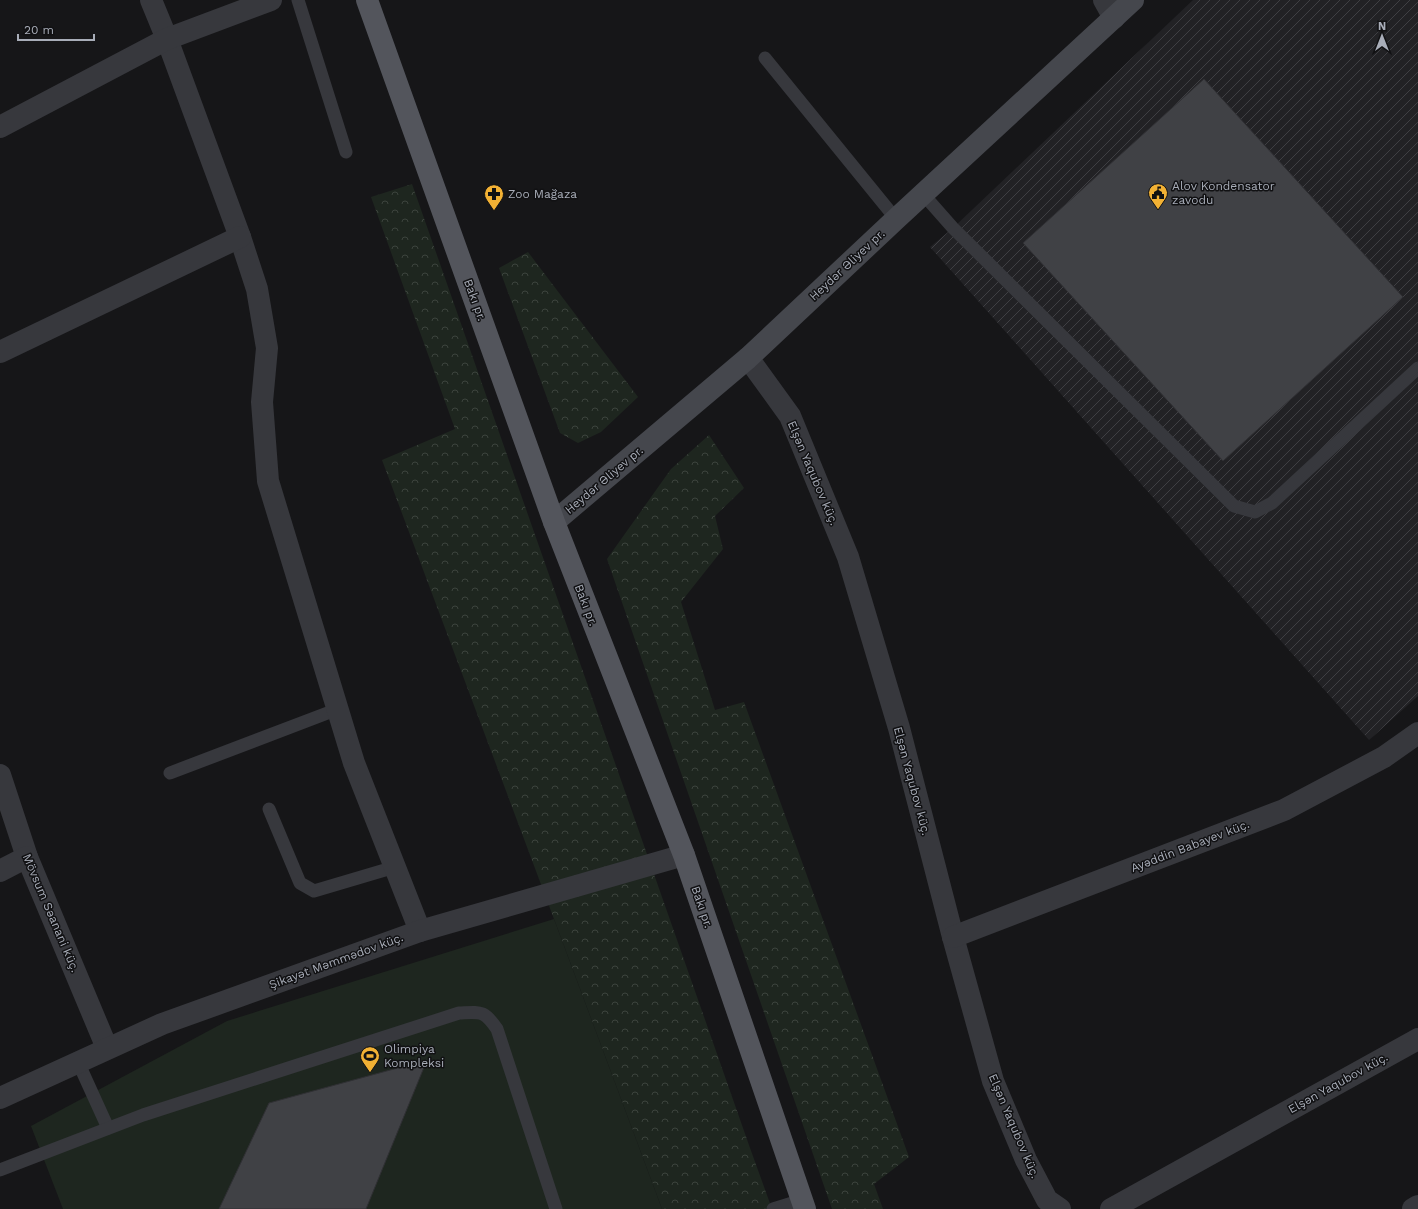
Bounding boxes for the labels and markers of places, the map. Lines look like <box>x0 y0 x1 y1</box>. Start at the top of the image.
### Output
place label: Alov Kondensator zavodu <box>1172 179 1275 207</box>
public building icon: Alov Kondensator zavodu <box>1147 182 1169 210</box>
pharmacy icon: Zoo Mağaza <box>483 183 505 211</box>
place label: Zoo Mağaza <box>508 187 577 201</box>
place label: Olimpiya Kompleksi <box>384 1042 444 1070</box>
sports icon: Olimpiya Kompleksi <box>359 1045 381 1073</box>

